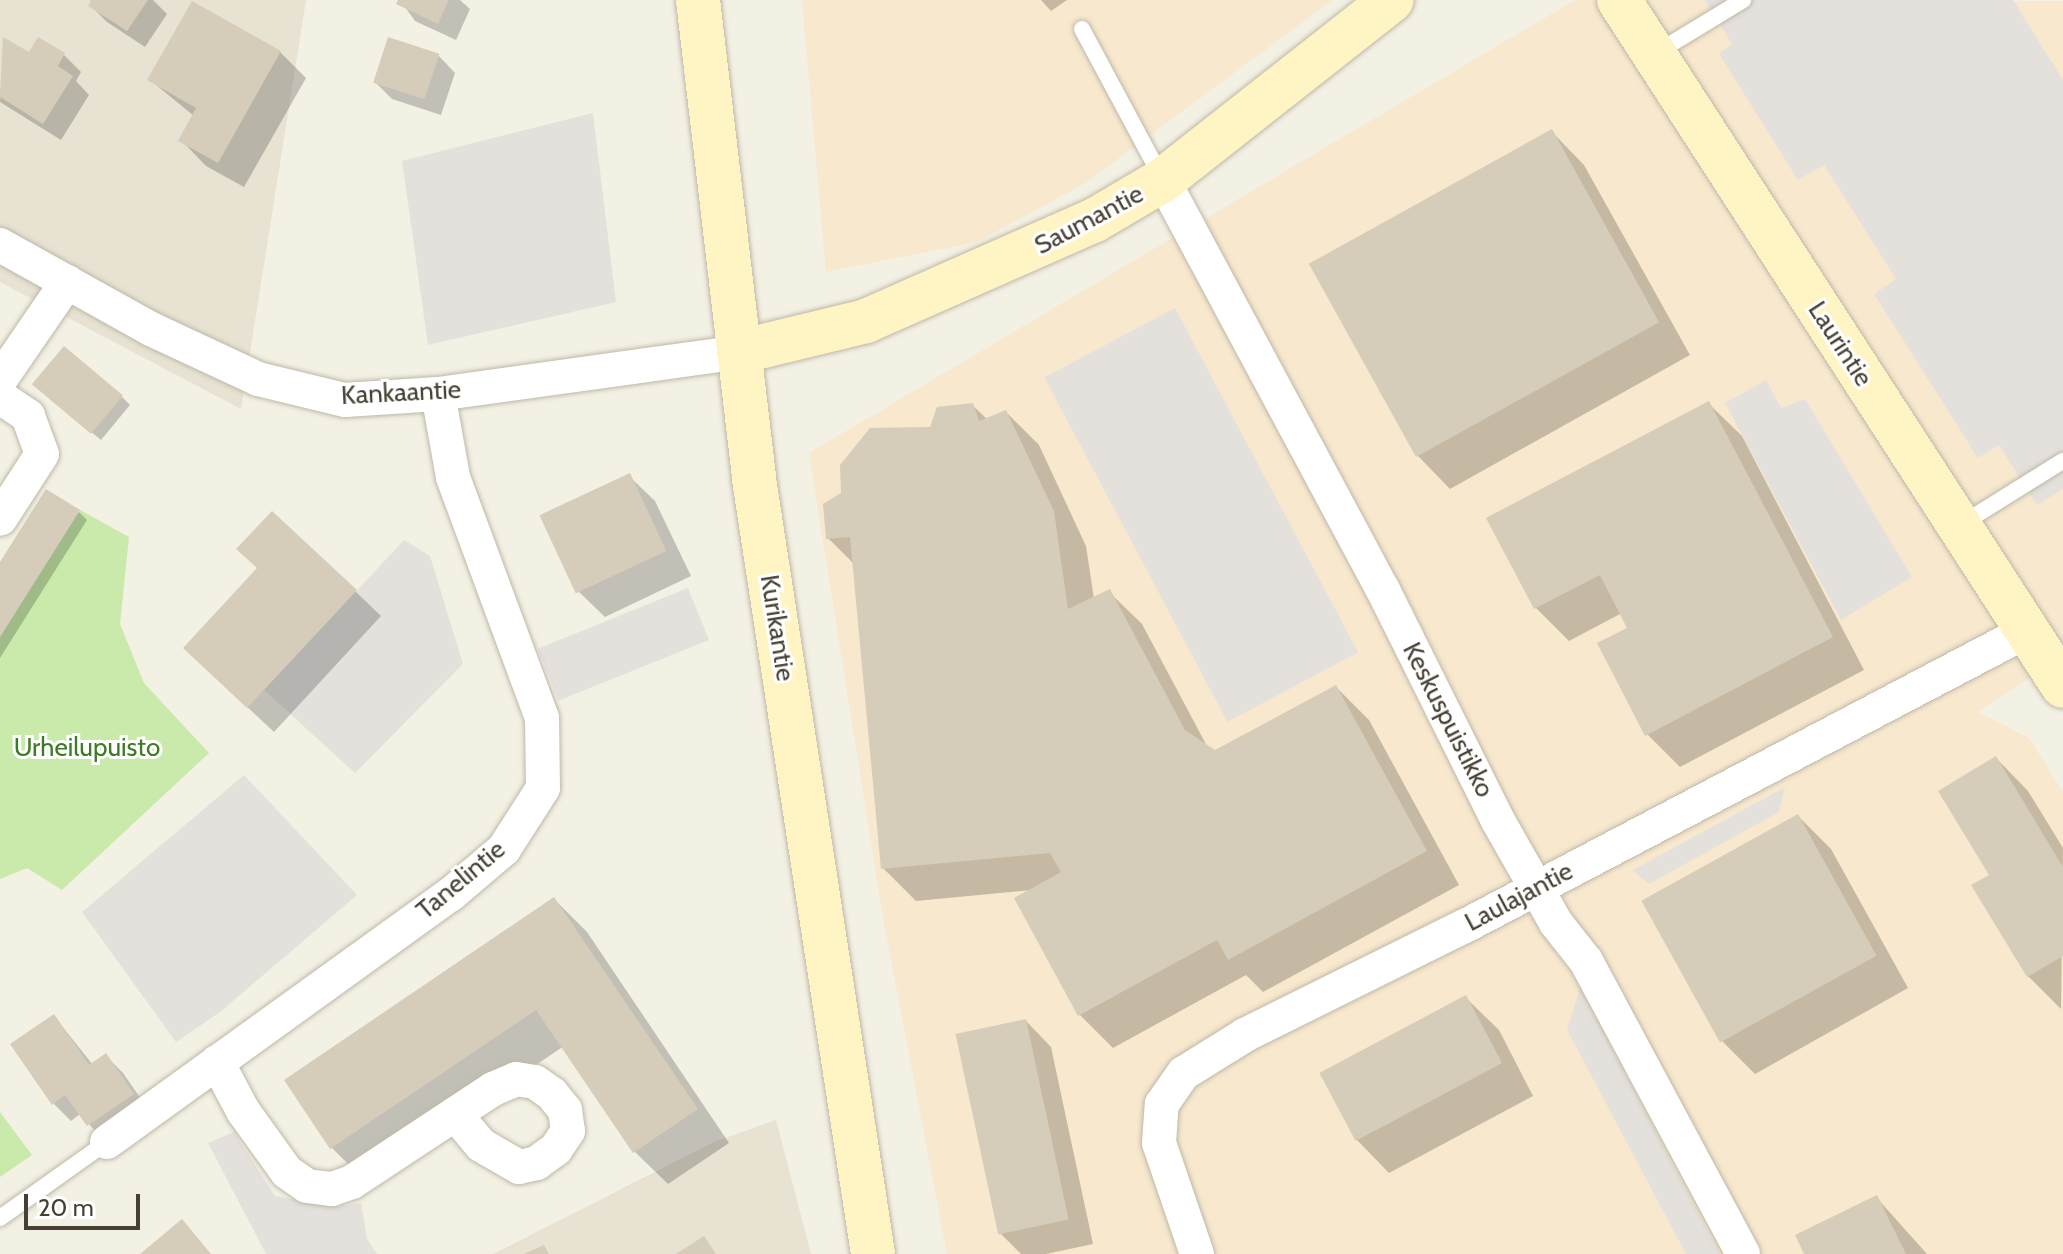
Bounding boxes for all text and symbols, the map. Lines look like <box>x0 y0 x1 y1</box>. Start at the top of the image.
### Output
street label: Saumantie <box>1029 178 1149 262</box>
street label: Laurintie <box>1801 296 1879 392</box>
street label: Kankaantie <box>340 374 462 412</box>
street label: Kurikantie <box>753 573 801 683</box>
street label: Keskuspuistikko <box>1396 637 1500 803</box>
park label: Urheilupuisto <box>14 732 160 764</box>
street label: Tanelintie <box>410 834 512 926</box>
street label: Laulajantie <box>1460 856 1578 938</box>
scale bar <box>28 1178 144 1228</box>
text: 20 m <box>38 1193 94 1222</box>

